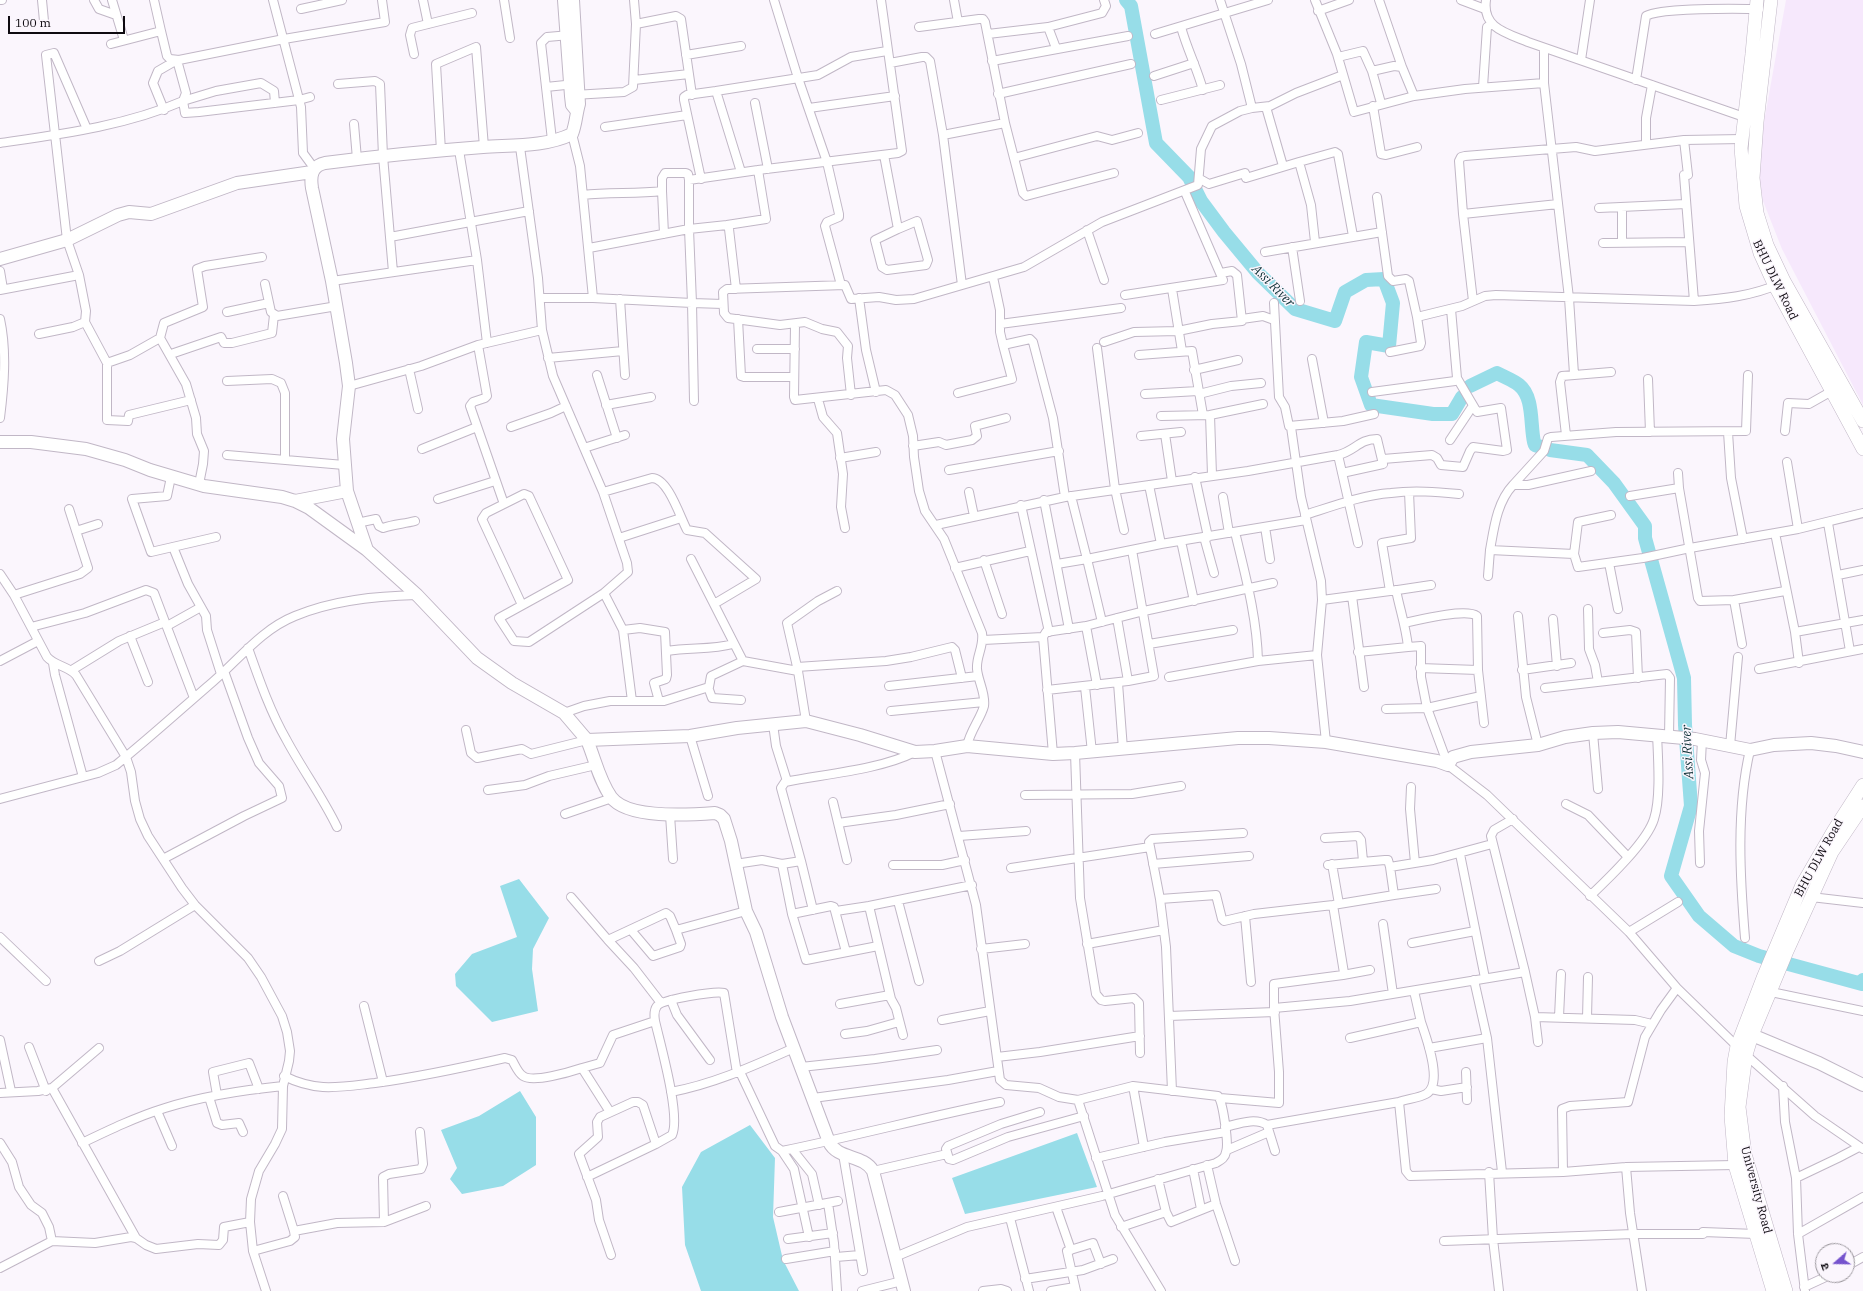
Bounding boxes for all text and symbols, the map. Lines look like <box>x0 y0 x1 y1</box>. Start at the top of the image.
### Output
scale bar <box>10 8 127 34</box>
text: 100 m <box>15 15 51 30</box>
street label: BHU DLW Road <box>1749 238 1801 322</box>
water label: Assi River <box>1248 261 1298 311</box>
water label: Assi River <box>1679 725 1697 779</box>
street label: BHU DLW Road <box>1792 816 1846 900</box>
street label: University Road <box>1737 1145 1775 1235</box>
north arrow <box>1815 1243 1855 1283</box>
text: उ <box>1817 1261 1832 1272</box>

